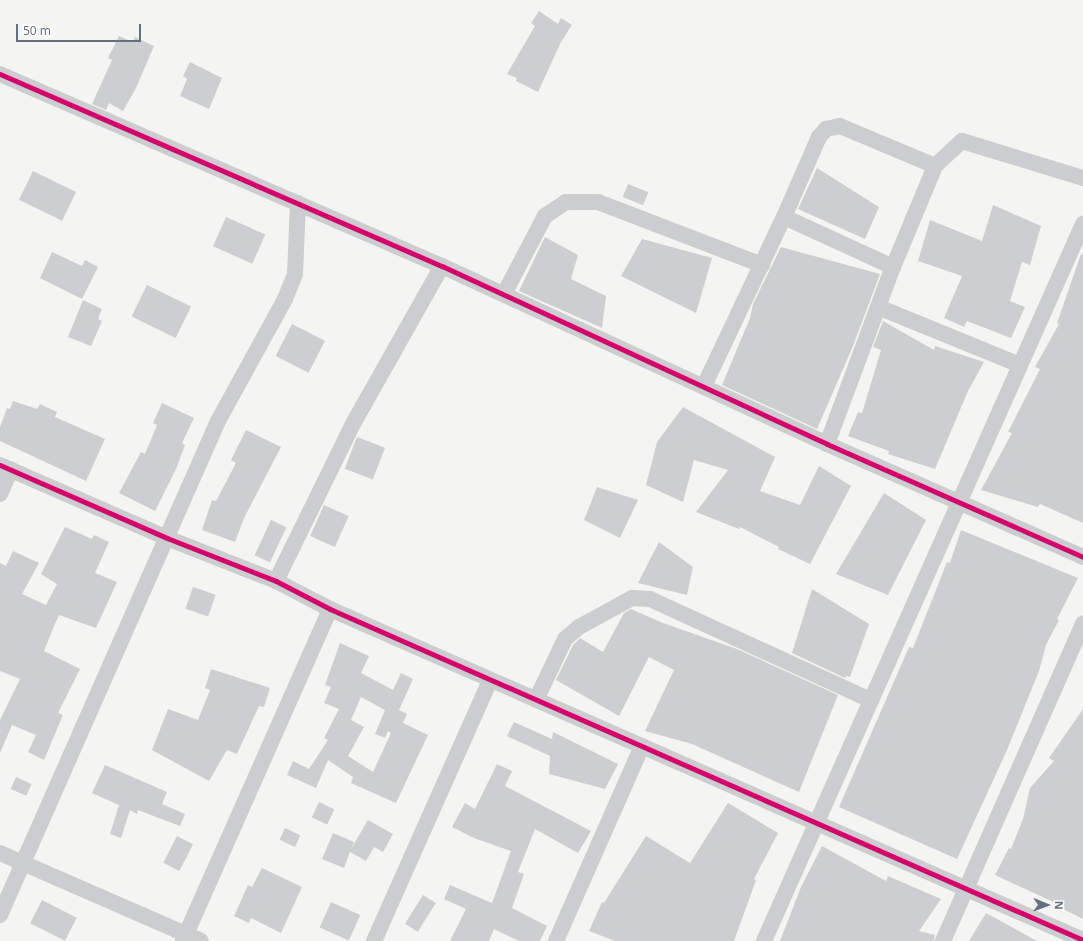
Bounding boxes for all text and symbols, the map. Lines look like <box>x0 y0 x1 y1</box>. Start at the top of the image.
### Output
scale bar <box>18 16 143 42</box>
text: 50 m <box>23 22 51 39</box>
north arrow <box>1027 885 1067 925</box>
text: N <box>1052 901 1067 910</box>

